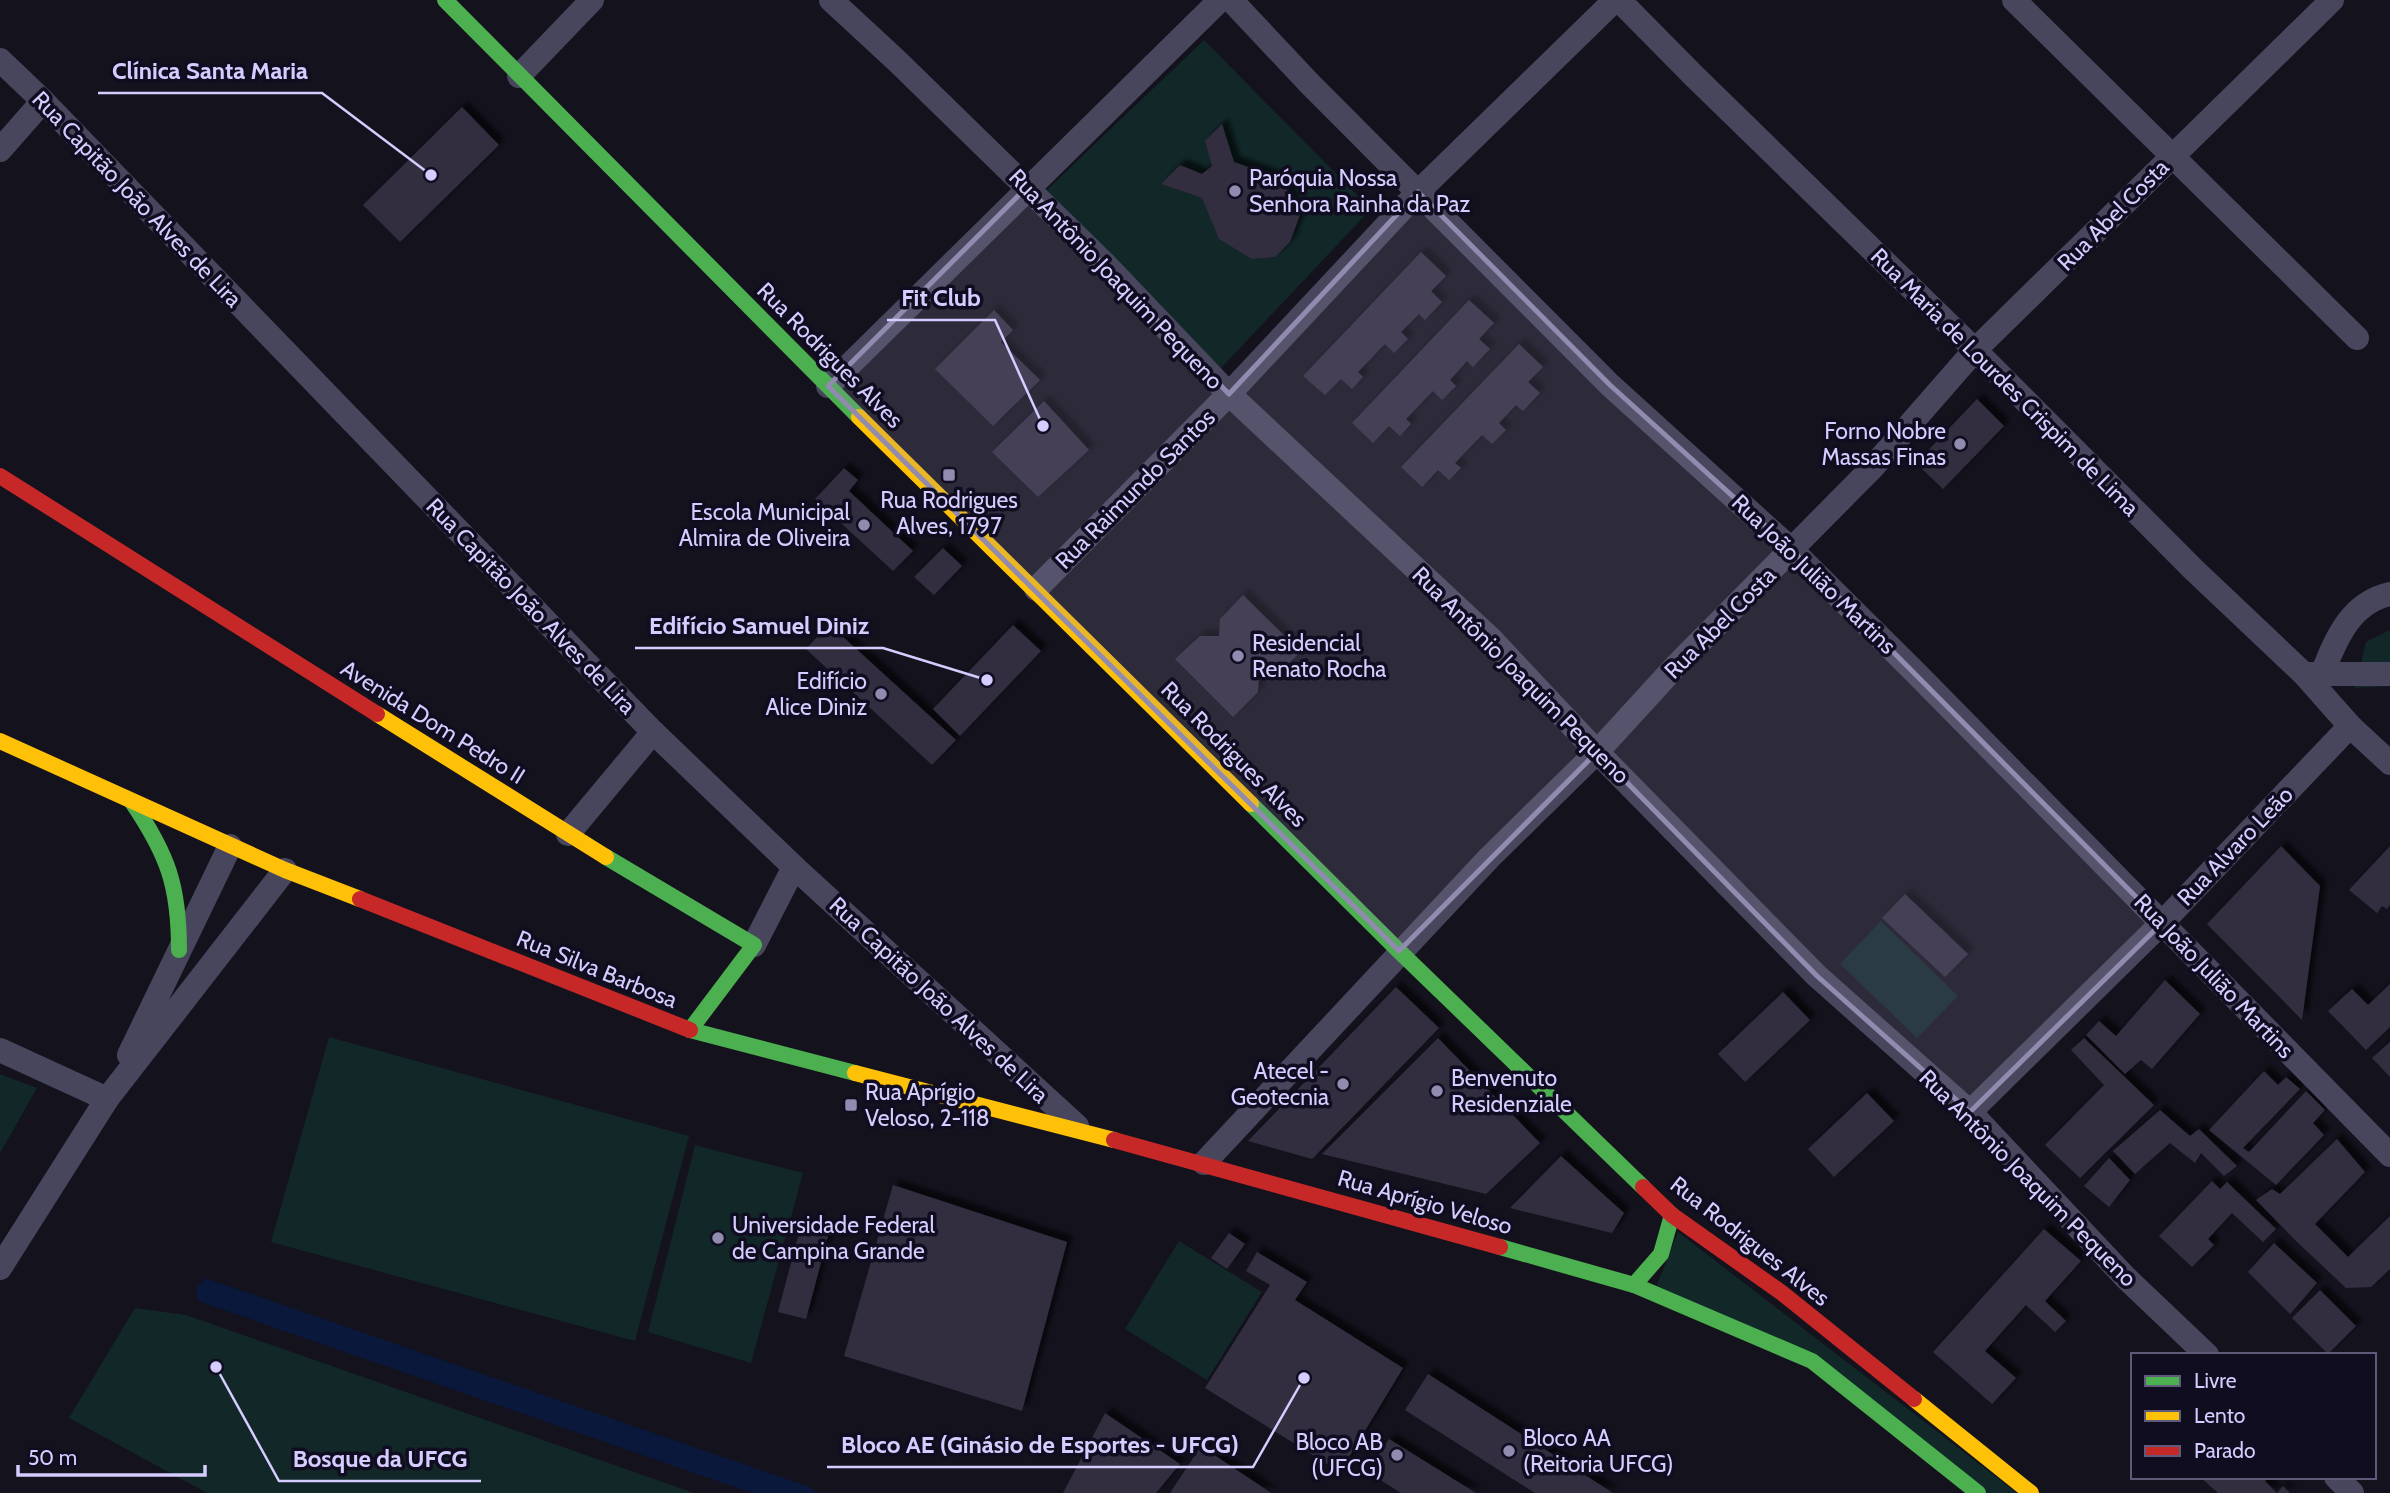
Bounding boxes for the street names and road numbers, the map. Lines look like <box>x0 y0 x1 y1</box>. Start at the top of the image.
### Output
street label: Rua Capitão João Alves de Lira <box>26 85 248 313</box>
street label: Rua Abel Costa <box>2051 153 2175 277</box>
street label: Rua Antônio Joaquim Pequeno <box>1003 163 1229 395</box>
street label: Rua Maria de Lourdes Crispim de Lima <box>1865 242 2145 522</box>
street label: Rua Rodrigues Alves <box>751 276 909 434</box>
street label: Rua Raimundo Santos <box>1049 403 1221 575</box>
street label: Rua João Julião Martins <box>1726 488 1902 660</box>
street label: Rua Capitão João Alves de Lira <box>420 492 642 720</box>
street label: Rua Antônio Joaquim Pequeno <box>1407 561 1635 789</box>
street label: Rua Abel Costa <box>1658 561 1782 685</box>
street label: Avenida Dom Pedro II <box>336 654 530 790</box>
street label: Rua Rodrigues Alves <box>1155 675 1313 833</box>
street label: Rua Alvaro Leão <box>2171 781 2299 911</box>
street label: Rua João Julião Martins <box>2128 888 2300 1064</box>
street label: Rua Capitão João Alves de Lira <box>824 891 1054 1109</box>
street label: Rua Silva Barbosa <box>513 924 681 1014</box>
street label: Rua Antônio Joaquim Pequeno <box>1914 1064 2142 1292</box>
street label: Rua Aprígio Veloso <box>1335 1164 1515 1240</box>
street label: Rua Rodrigues Alves <box>1665 1170 1835 1312</box>

